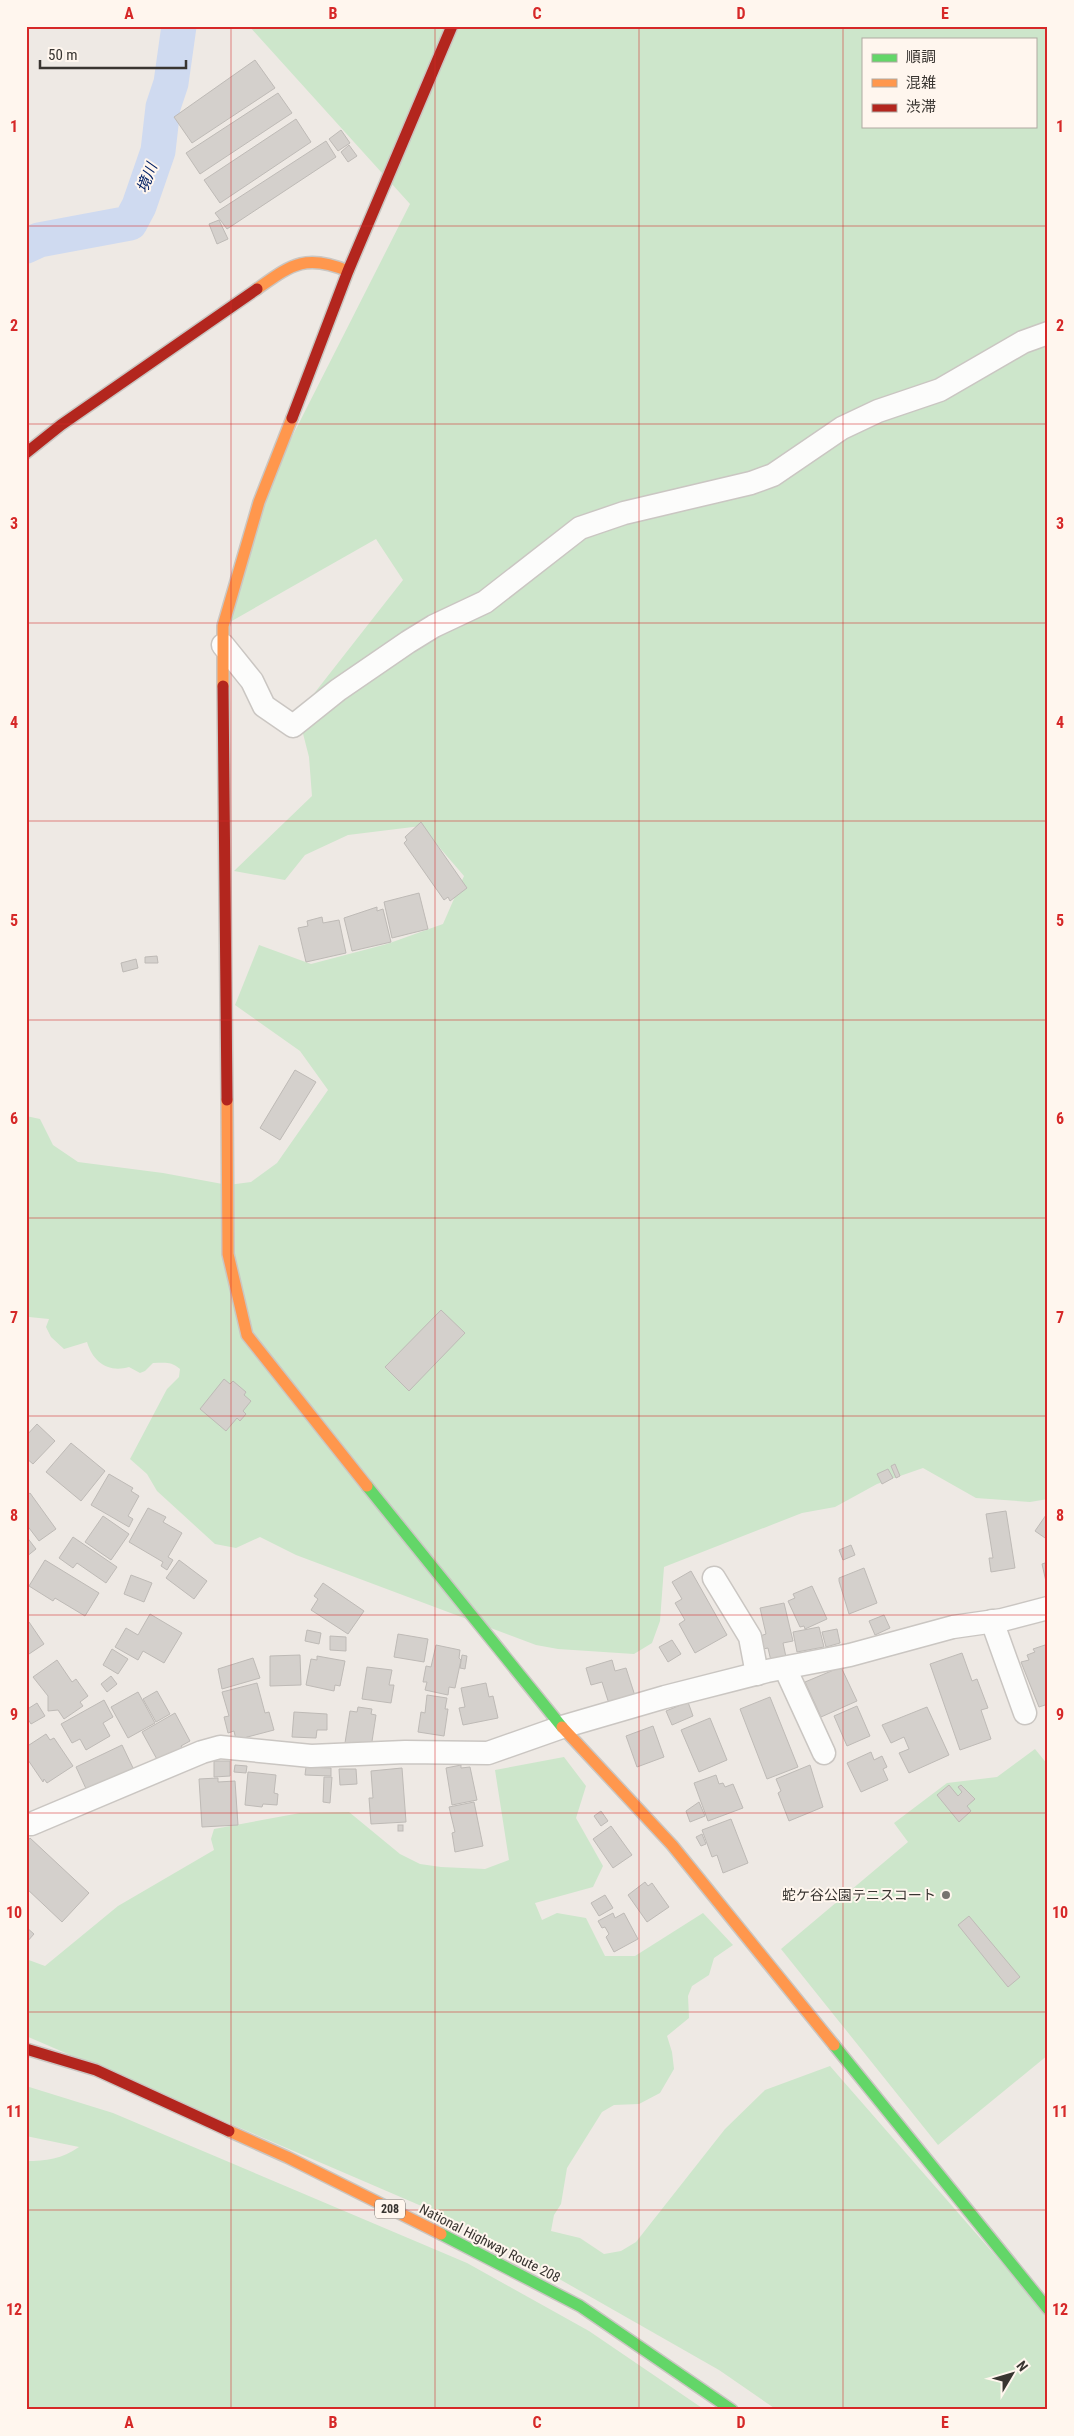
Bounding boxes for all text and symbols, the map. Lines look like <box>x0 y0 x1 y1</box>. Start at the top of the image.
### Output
text: A <box>124 4 134 23</box>
text: B <box>329 4 338 23</box>
text: C <box>532 4 542 23</box>
text: D <box>736 4 746 23</box>
text: E <box>941 4 949 23</box>
scale bar <box>40 38 186 70</box>
legend <box>862 38 1036 128</box>
text: 50 m <box>48 46 78 64</box>
text: 順調 <box>906 48 936 66</box>
text: 混雑 <box>906 74 936 92</box>
text: 渋滞 <box>906 98 936 116</box>
text: 1 <box>10 117 18 136</box>
text: 1 <box>1056 117 1064 136</box>
water label: 境川 <box>133 159 161 195</box>
text: 2 <box>10 316 18 335</box>
text: 2 <box>1056 316 1064 335</box>
text: 3 <box>10 514 18 533</box>
text: 3 <box>1056 514 1064 533</box>
text: 4 <box>10 713 18 732</box>
text: 4 <box>1056 713 1064 732</box>
text: 5 <box>10 911 18 930</box>
text: 5 <box>1056 911 1064 930</box>
text: 6 <box>10 1109 18 1128</box>
text: 6 <box>1056 1109 1064 1128</box>
text: 7 <box>10 1308 18 1327</box>
text: 7 <box>1056 1308 1064 1327</box>
text: 8 <box>10 1506 18 1525</box>
text: 8 <box>1056 1506 1064 1525</box>
text: 9 <box>10 1705 18 1724</box>
text: 9 <box>1056 1705 1064 1724</box>
place label: 蛇ケ谷公園テニスコート <box>782 1887 936 1903</box>
marker: 蛇ケ谷公園テニスコート <box>940 1889 952 1901</box>
text: 10 <box>6 1903 22 1922</box>
text: 10 <box>1052 1903 1068 1922</box>
text: 11 <box>6 2102 22 2121</box>
text: 11 <box>1052 2102 1068 2121</box>
road number: 208 <box>375 2200 405 2218</box>
street label: National Highway Route 208 <box>417 2200 563 2286</box>
text: 12 <box>6 2300 22 2319</box>
text: 12 <box>1052 2300 1068 2319</box>
north arrow <box>986 2348 1036 2398</box>
text: N <box>1013 2358 1031 2374</box>
text: A <box>124 2413 134 2432</box>
text: B <box>329 2413 338 2432</box>
text: C <box>532 2413 542 2432</box>
text: D <box>736 2413 746 2432</box>
text: E <box>941 2413 949 2432</box>

